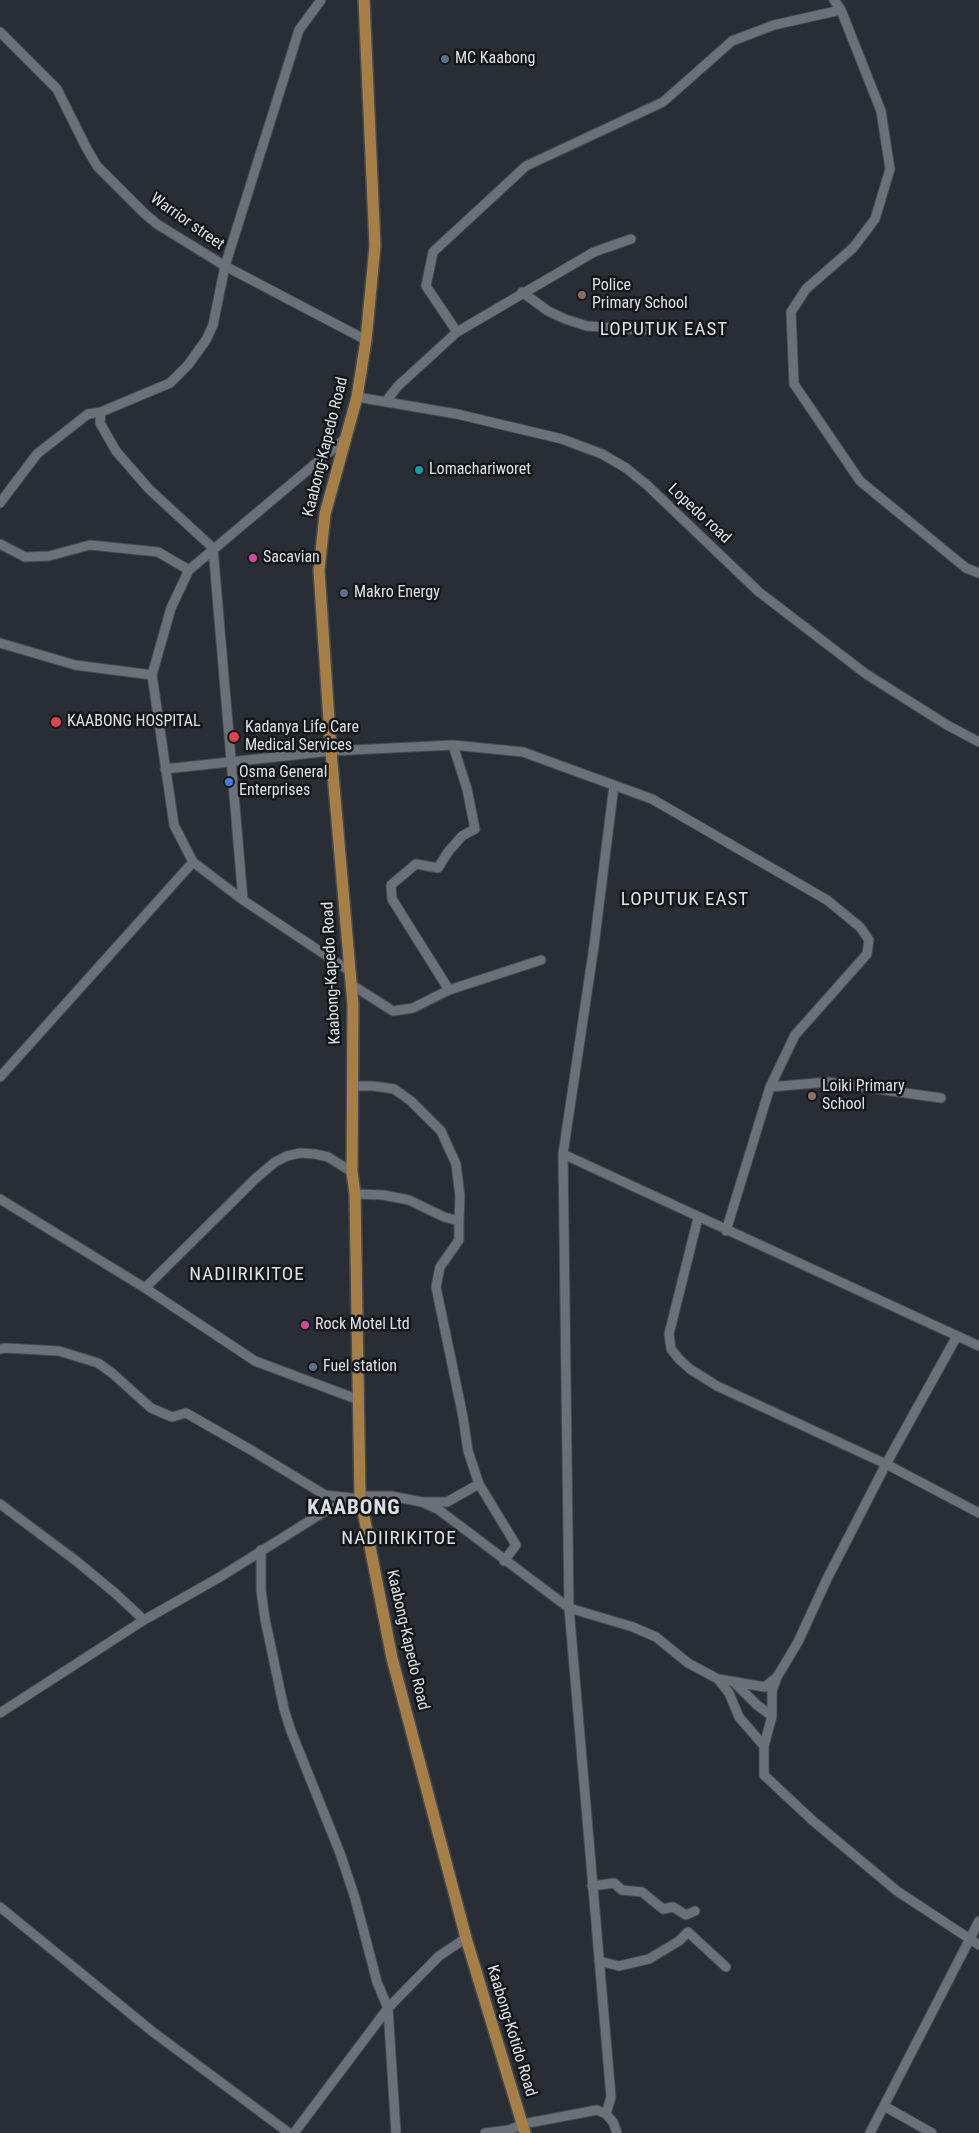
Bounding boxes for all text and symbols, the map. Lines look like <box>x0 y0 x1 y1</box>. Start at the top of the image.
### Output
place label: MC Kaabong <box>455 49 535 69</box>
marker: MC Kaabong <box>439 53 451 65</box>
street label: Warrior street <box>146 189 228 255</box>
place label: Police Primary School <box>592 276 688 314</box>
marker: Police Primary School <box>576 289 588 301</box>
district label: LOPUTUK EAST <box>598 319 730 341</box>
street label: Kaabong-Kapedo Road <box>299 375 353 519</box>
place label: Lomachariworet <box>429 460 531 480</box>
marker: Lomachariworet <box>413 464 425 476</box>
street label: Lopedo road <box>664 480 734 548</box>
place label: Sacavian <box>263 548 320 568</box>
marker: Sacavian <box>247 552 259 564</box>
place label: Makro Energy <box>354 583 440 603</box>
marker: Makro Energy <box>338 587 350 599</box>
place label: KAABONG HOSPITAL <box>67 712 201 732</box>
marker: KAABONG HOSPITAL <box>49 715 63 729</box>
place label: Kadanya Life Care Medical Services <box>245 718 359 756</box>
marker: Kadanya Life Care Medical Services <box>227 730 241 744</box>
place label: Osma General Enterprises <box>239 763 327 801</box>
marker: Osma General Enterprises <box>223 776 235 788</box>
district label: LOPUTUK EAST <box>619 889 751 911</box>
street label: Kaabong-Kapedo Road <box>319 901 345 1045</box>
place label: Loiki Primary School <box>822 1077 905 1115</box>
marker: Loiki Primary School <box>806 1090 818 1102</box>
district label: NADIIRIKITOE <box>188 1264 306 1286</box>
place label: Rock Motel Ltd <box>315 1315 410 1335</box>
marker: Rock Motel Ltd <box>299 1319 311 1331</box>
place label: Fuel station <box>323 1357 397 1377</box>
marker: Fuel station <box>307 1361 319 1373</box>
district label: KAABONG <box>306 1496 402 1522</box>
district label: NADIIRIKITOE <box>340 1528 458 1550</box>
street label: Kaabong-Kapedo Road <box>382 1568 432 1712</box>
street label: Kaabong-Kotido Road <box>482 1963 540 2099</box>

